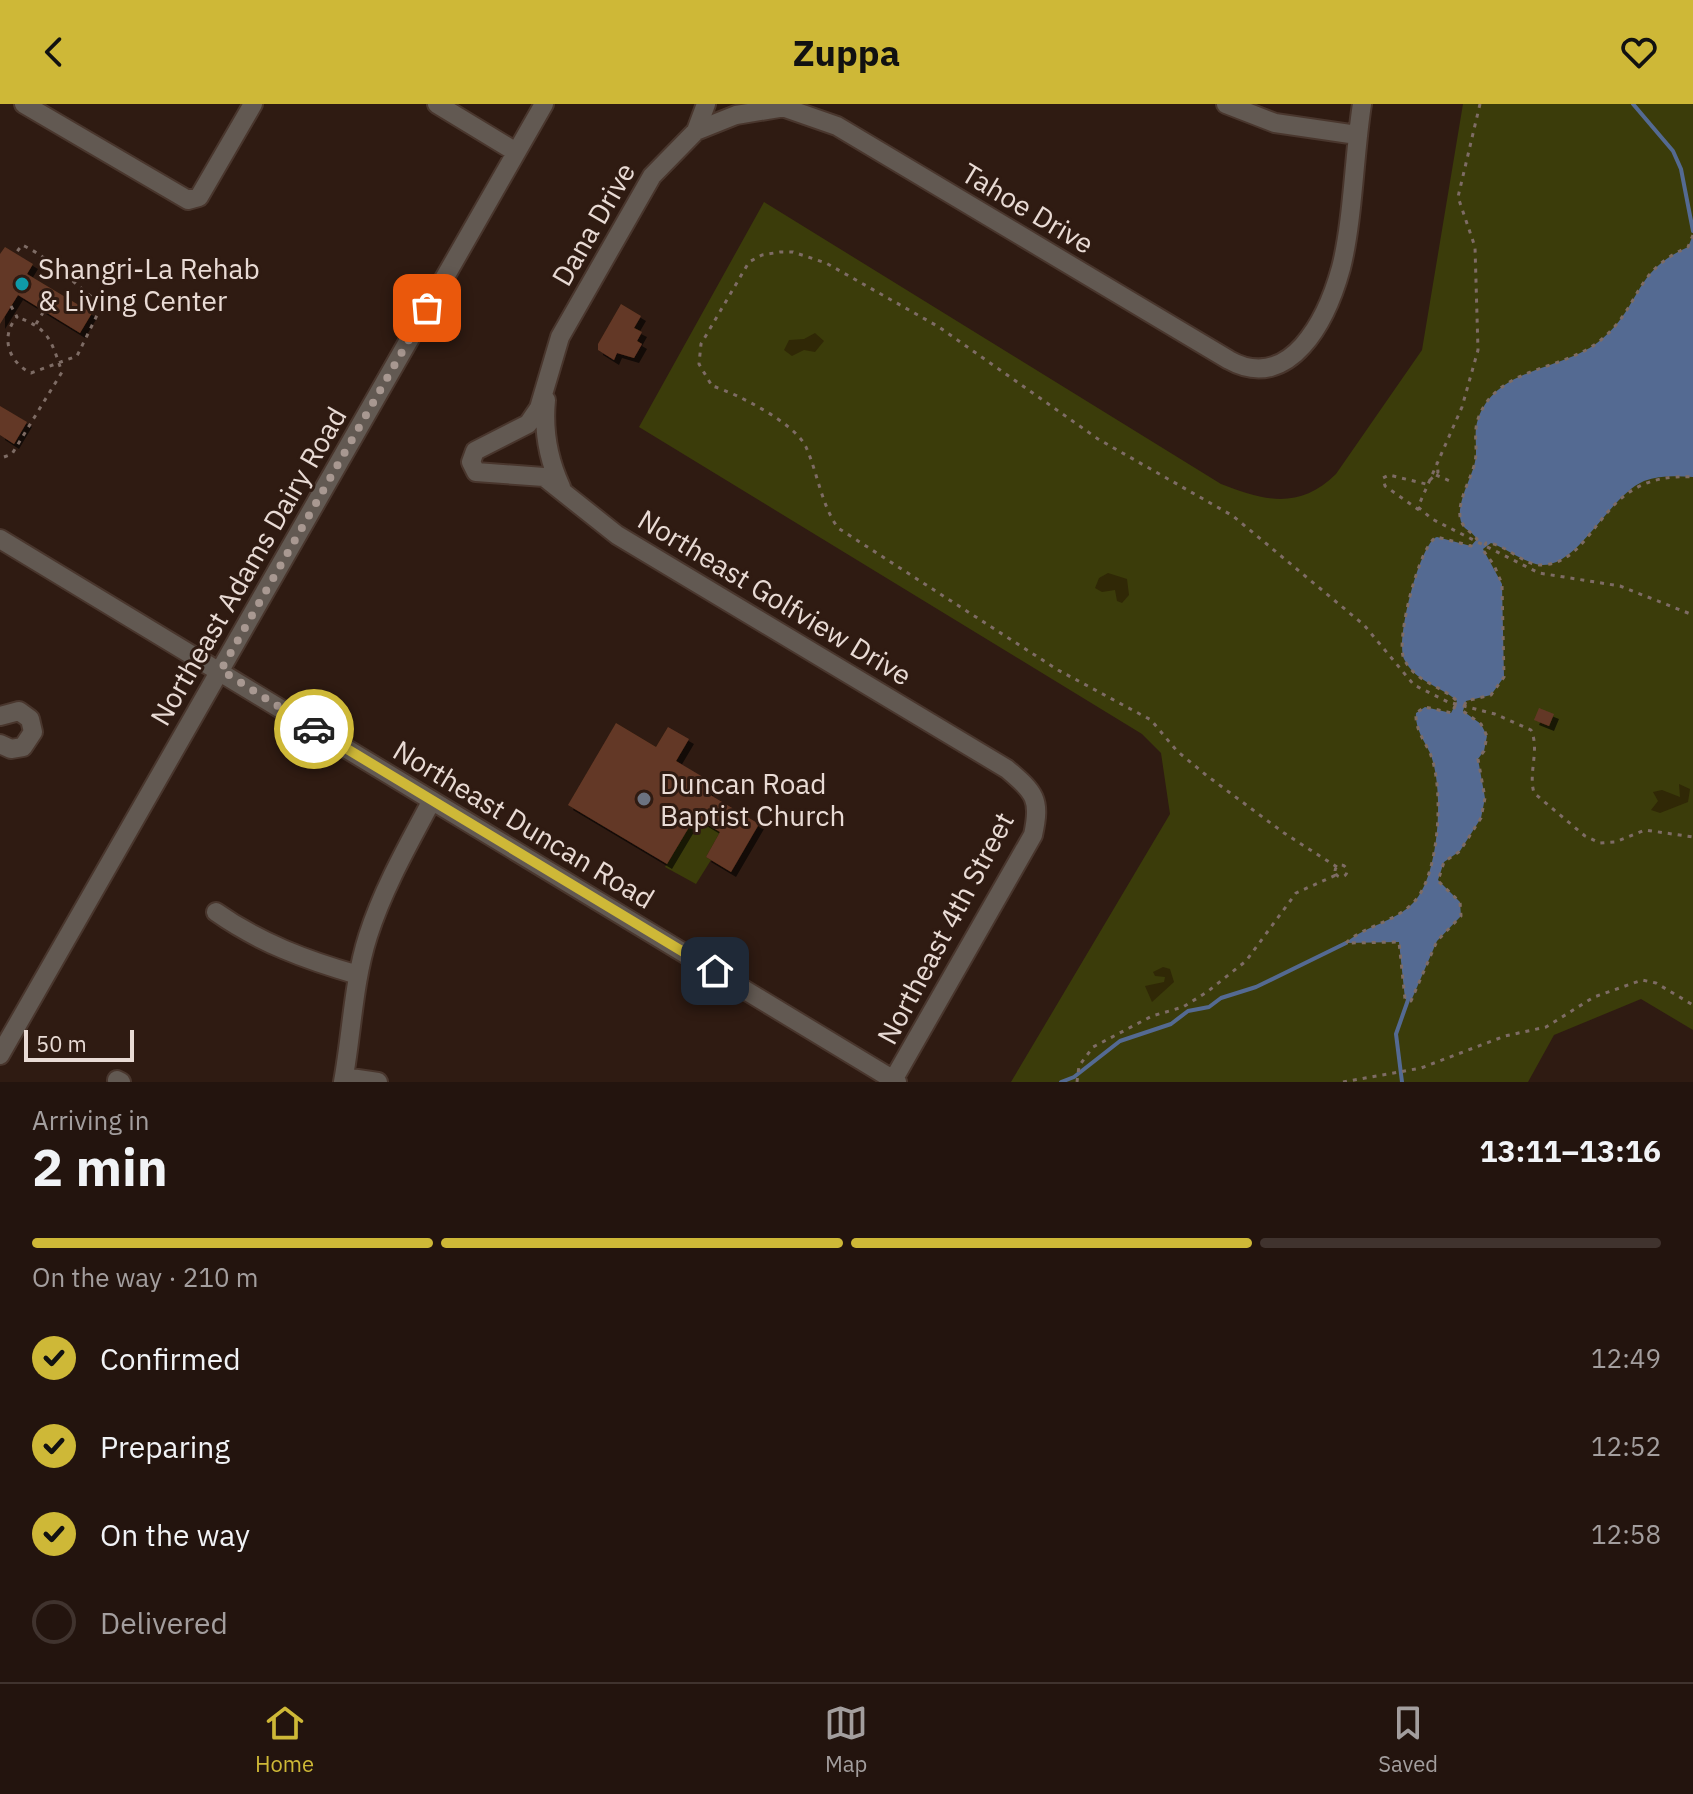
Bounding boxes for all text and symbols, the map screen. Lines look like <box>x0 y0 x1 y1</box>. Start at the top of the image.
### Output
text: Zuppa <box>793 29 900 76</box>
icon: back <box>32 30 76 74</box>
icon: heart <box>1617 30 1661 74</box>
street label: Tahoe Drive <box>955 154 1101 262</box>
street label: Dana Drive <box>543 156 643 292</box>
place label: Shangri-La Rehab & Living Center <box>38 250 260 319</box>
pin <box>393 274 461 342</box>
marker: Shangri-La Rehab & Living Center <box>13 275 31 293</box>
icon: bag <box>405 286 449 330</box>
street label: Northeast Adams Dairy Road <box>142 400 354 732</box>
street label: Northeast Golfview Drive <box>631 501 919 693</box>
courier <box>274 689 354 769</box>
icon: car <box>292 707 336 751</box>
street label: Northeast Duncan Road <box>387 731 661 917</box>
place label: Duncan Road Baptist Church <box>660 765 845 834</box>
marker: Duncan Road Baptist Church <box>635 790 653 808</box>
street label: Northeast 4th Street <box>868 806 1022 1050</box>
pin <box>681 937 749 1005</box>
icon: home <box>693 949 737 993</box>
scale bar <box>24 1026 134 1062</box>
text: 50 m <box>36 1029 87 1058</box>
text: Arriving in <box>32 1103 149 1137</box>
text: 13:11–13:16 <box>1480 1131 1661 1170</box>
text: 2 min <box>32 1133 168 1200</box>
text: On the way · 210 m <box>32 1260 258 1294</box>
icon: check <box>32 1336 76 1380</box>
text: Confirmed <box>100 1339 241 1378</box>
text: 12:49 <box>1591 1341 1661 1375</box>
icon: check <box>32 1424 76 1468</box>
text: Preparing <box>100 1427 230 1466</box>
text: 12:52 <box>1591 1429 1661 1463</box>
icon: check <box>32 1512 76 1556</box>
text: On the way <box>100 1515 250 1554</box>
text: 12:58 <box>1591 1517 1661 1551</box>
text: Delivered <box>100 1603 228 1642</box>
tab: Home <box>255 1701 314 1778</box>
tab: Map <box>824 1701 868 1778</box>
tab: Saved <box>1378 1701 1438 1778</box>

